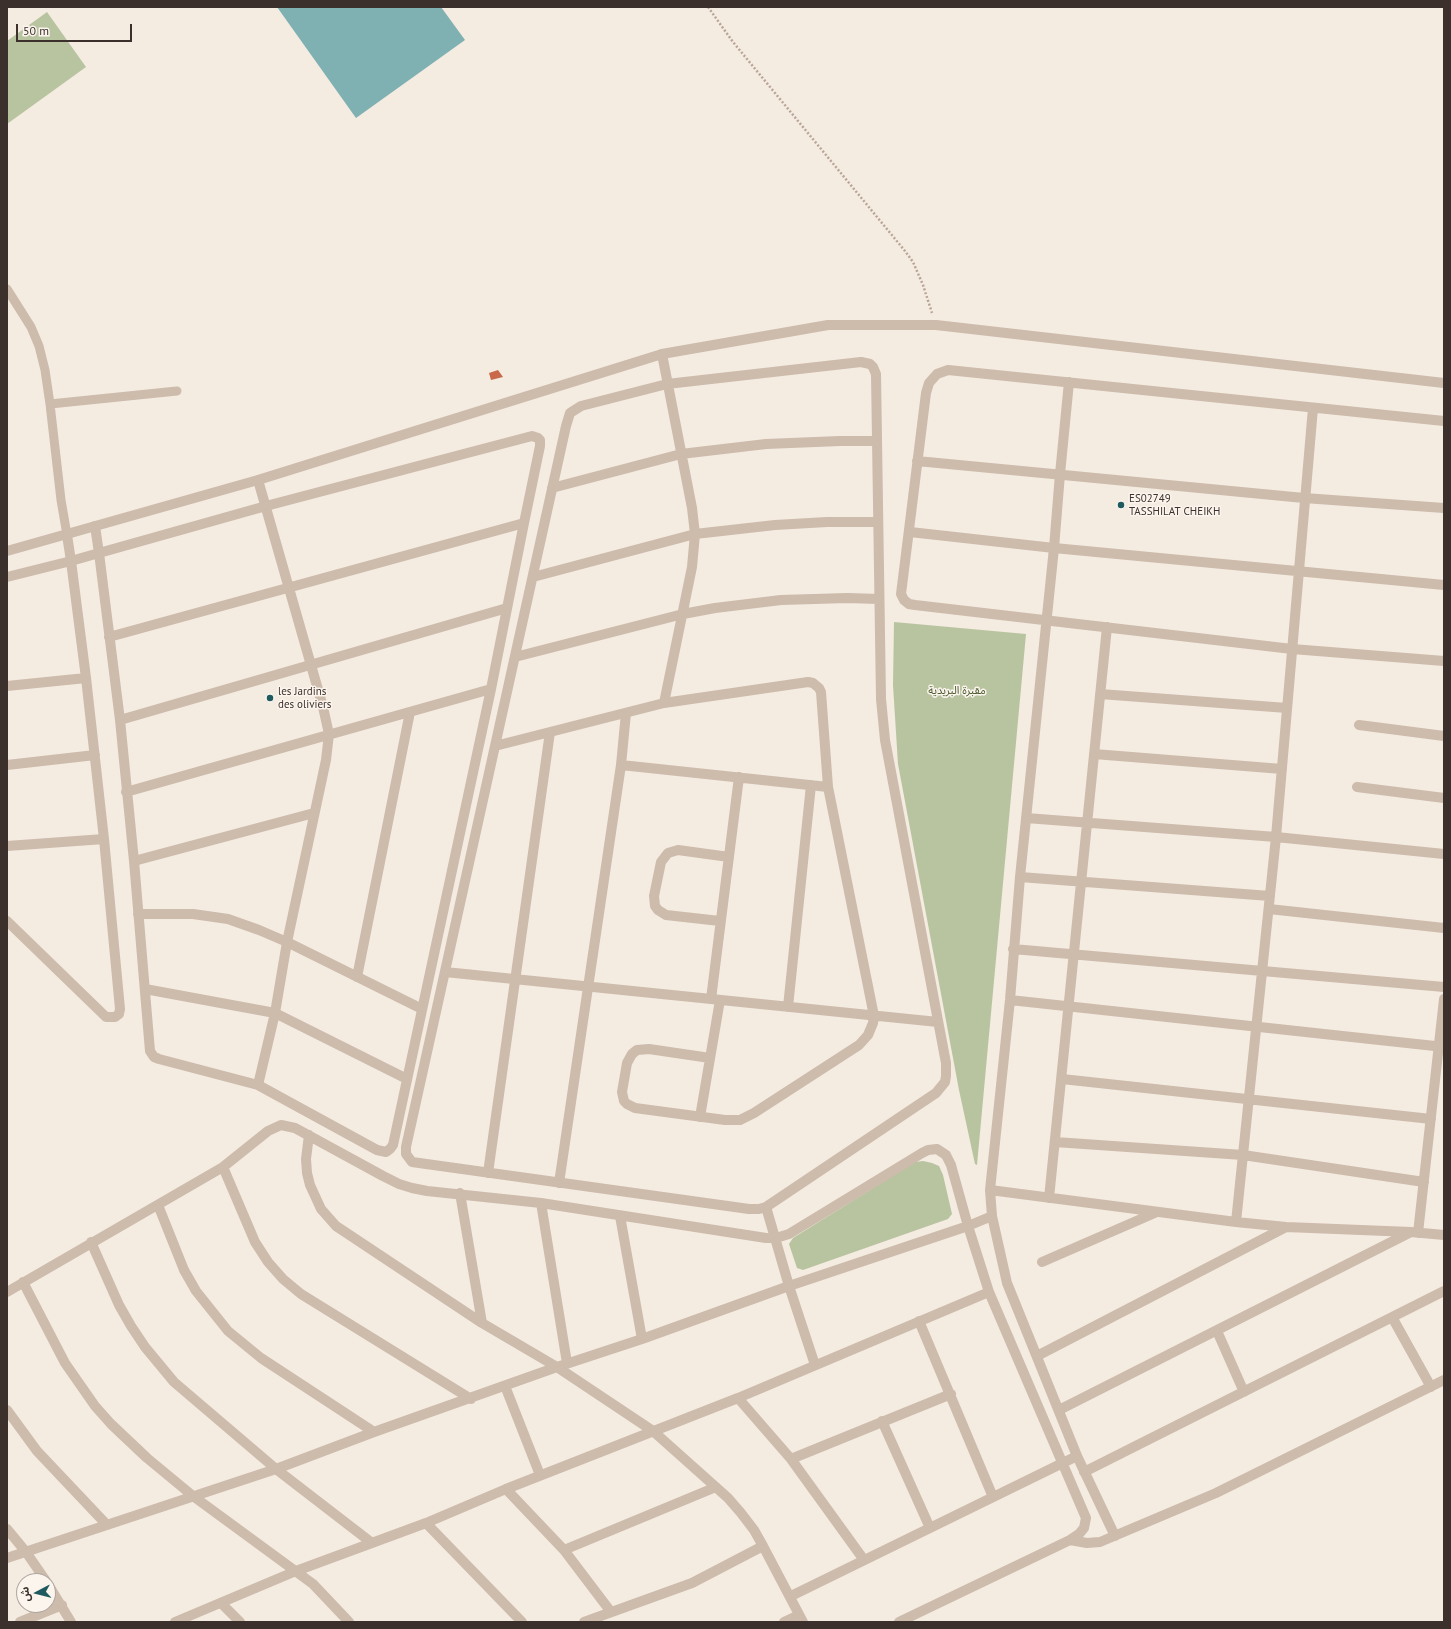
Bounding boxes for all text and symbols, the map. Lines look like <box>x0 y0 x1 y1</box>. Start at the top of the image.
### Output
scale bar <box>18 16 134 42</box>
text: 50 m <box>23 23 49 38</box>
place label: ES02749 TASSHILAT CHEIKH <box>1129 492 1220 518</box>
marker: ES02749 TASSHILAT CHEIKH <box>1116 500 1126 510</box>
park label: مقبرة البريدية <box>928 684 986 698</box>
place label: les Jardins des oliviers <box>278 685 331 711</box>
marker: les Jardins des oliviers <box>265 693 275 703</box>
north arrow <box>16 1573 56 1613</box>
text: ش <box>17 1586 33 1603</box>

